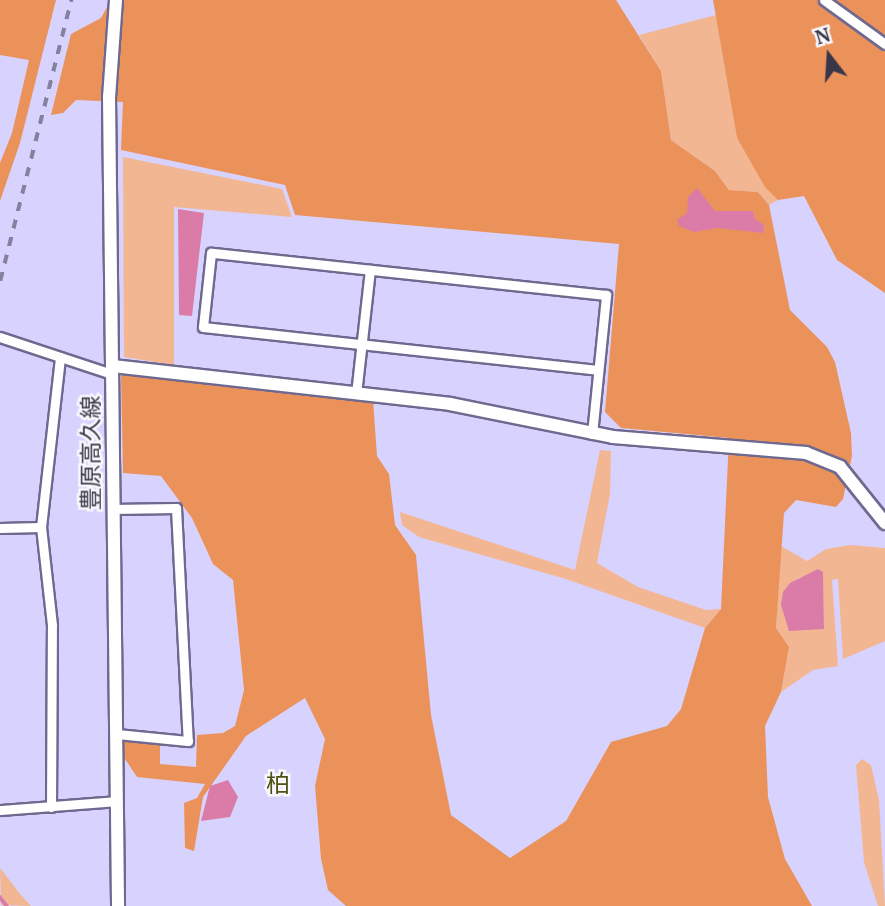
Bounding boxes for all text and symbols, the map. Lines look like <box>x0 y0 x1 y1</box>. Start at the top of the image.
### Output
north arrow <box>794 21 864 91</box>
text: N <box>812 21 833 49</box>
street label: 豊原高久線 <box>77 396 105 510</box>
district label: 柏 <box>266 770 290 798</box>

